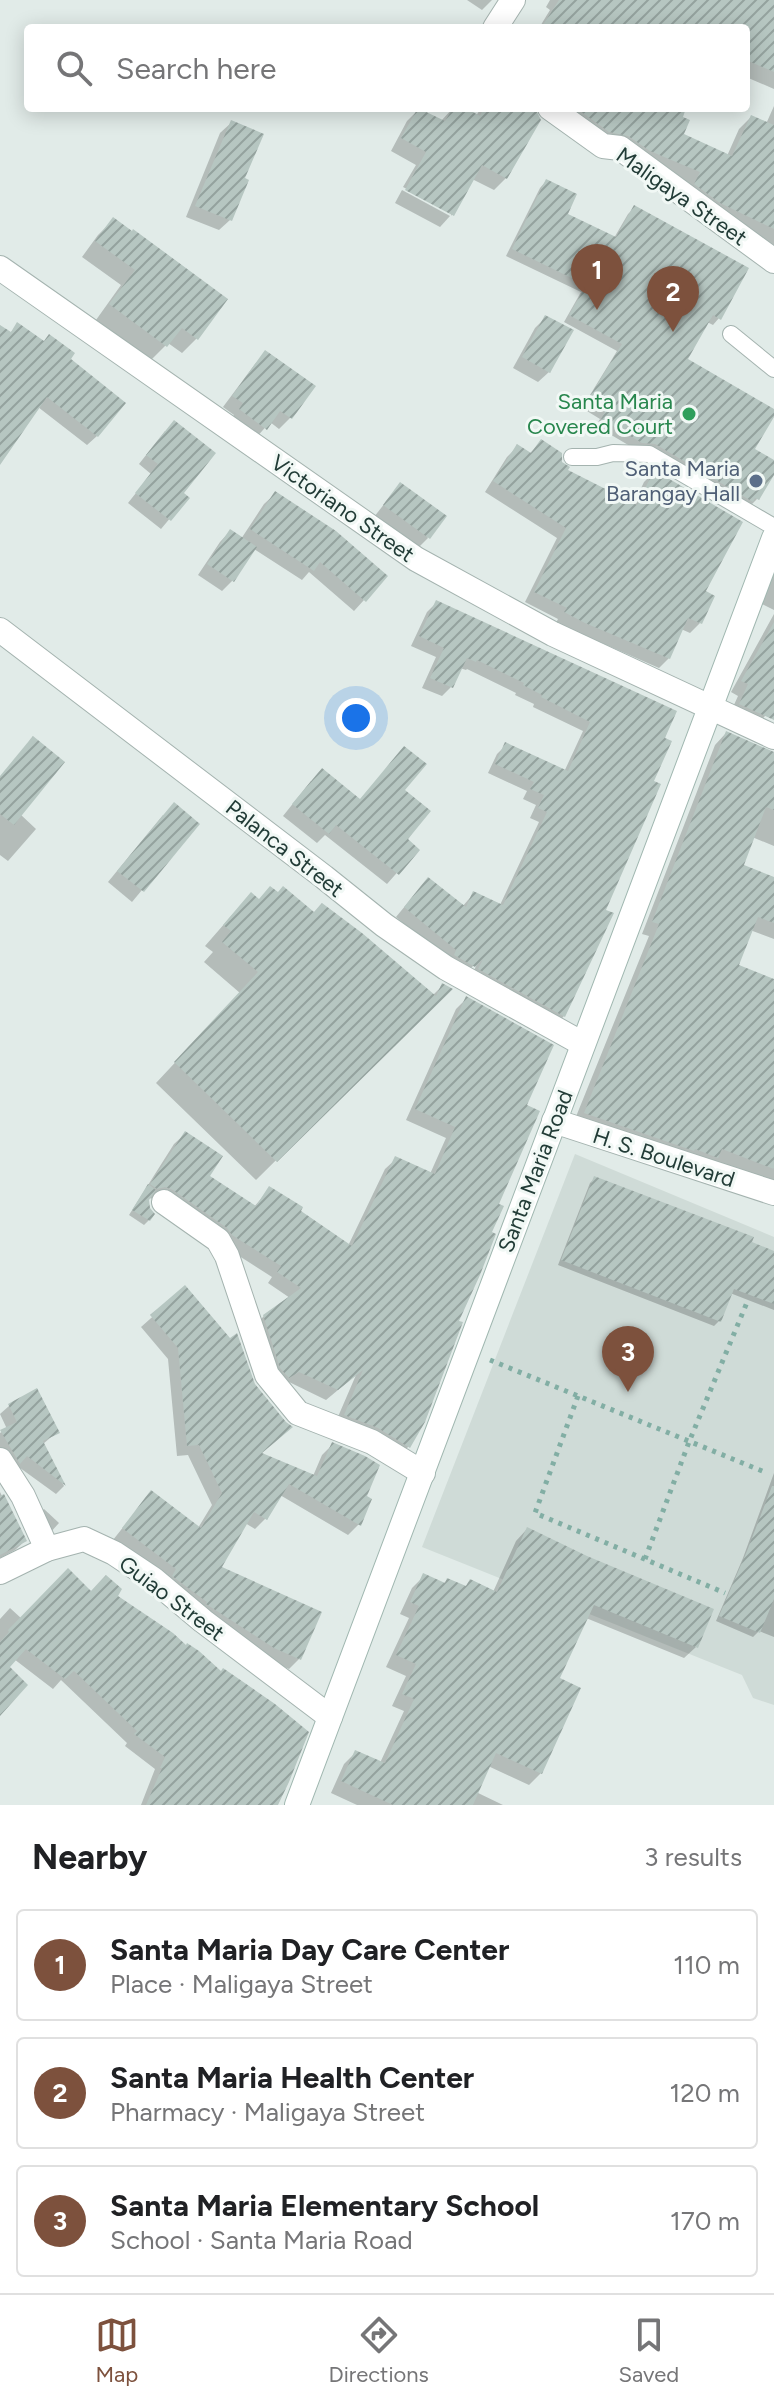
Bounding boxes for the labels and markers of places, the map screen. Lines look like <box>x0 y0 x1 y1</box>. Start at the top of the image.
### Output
pin: 1 <box>571 244 623 310</box>
pin: 2 <box>647 266 699 332</box>
place label: Santa Maria Covered Court <box>527 388 673 440</box>
marker: Santa Maria Covered Court <box>680 405 698 423</box>
place label: Santa Maria Barangay Hall <box>606 455 740 507</box>
marker: Santa Maria Barangay Hall <box>747 472 765 490</box>
pin: 3 <box>602 1326 654 1392</box>

